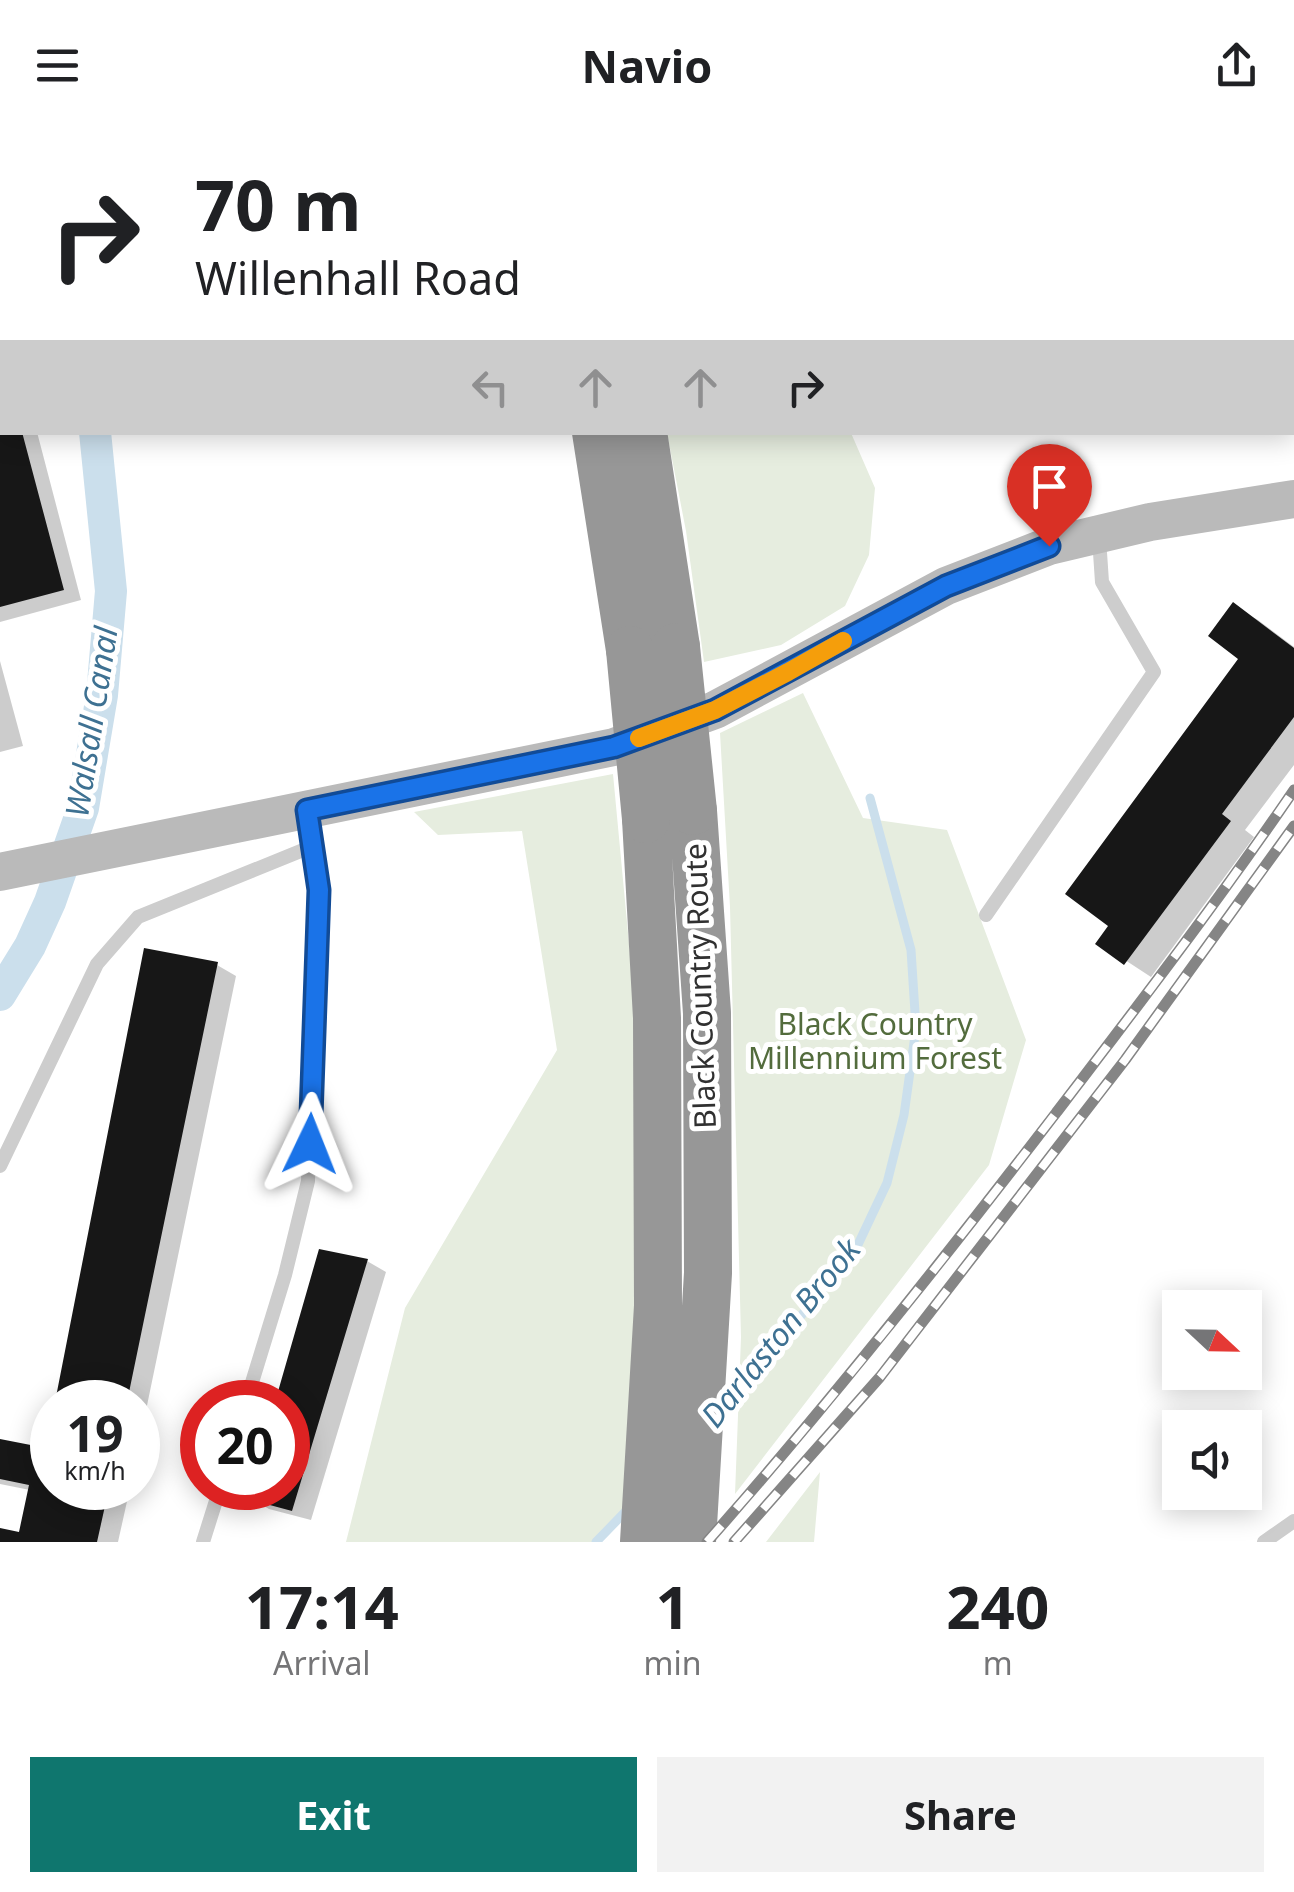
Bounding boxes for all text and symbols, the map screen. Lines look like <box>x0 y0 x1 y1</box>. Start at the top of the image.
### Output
text: Navio <box>582 35 712 96</box>
icon: menu <box>30 38 85 93</box>
icon: share <box>1209 38 1264 93</box>
text: 70 m <box>195 156 362 252</box>
icon: right <box>30 170 160 300</box>
text: Willenhall Road <box>195 247 521 308</box>
icon: left <box>463 360 518 415</box>
icon: ahead <box>568 360 623 415</box>
icon: ahead <box>673 360 728 415</box>
icon: right <box>778 360 833 415</box>
pin <box>1007 444 1092 547</box>
icon: arrive <box>1022 459 1077 514</box>
water label: Walsall Canal <box>54 623 127 820</box>
street label: Black Country Route <box>674 842 725 1130</box>
park label: Black Country Millennium Forest <box>748 1003 1002 1078</box>
position arrow <box>258 1092 362 1196</box>
water label: Darlaston Brook <box>690 1228 870 1435</box>
north arrow <box>1162 1290 1262 1390</box>
map controls <box>1162 1290 1262 1510</box>
speed limit sign: 20 <box>180 1380 310 1510</box>
text: 19 <box>66 1399 124 1467</box>
button: sound <box>1162 1410 1262 1510</box>
text: km/h <box>64 1453 126 1487</box>
text: 17:14 <box>245 1565 399 1647</box>
text: 1 <box>655 1565 690 1647</box>
text: 240 <box>946 1565 1049 1647</box>
text: Arrival <box>273 1641 371 1684</box>
text: min <box>644 1641 702 1684</box>
text: m <box>983 1641 1013 1684</box>
button: Exit <box>30 1757 637 1872</box>
button: Share <box>657 1757 1264 1872</box>

